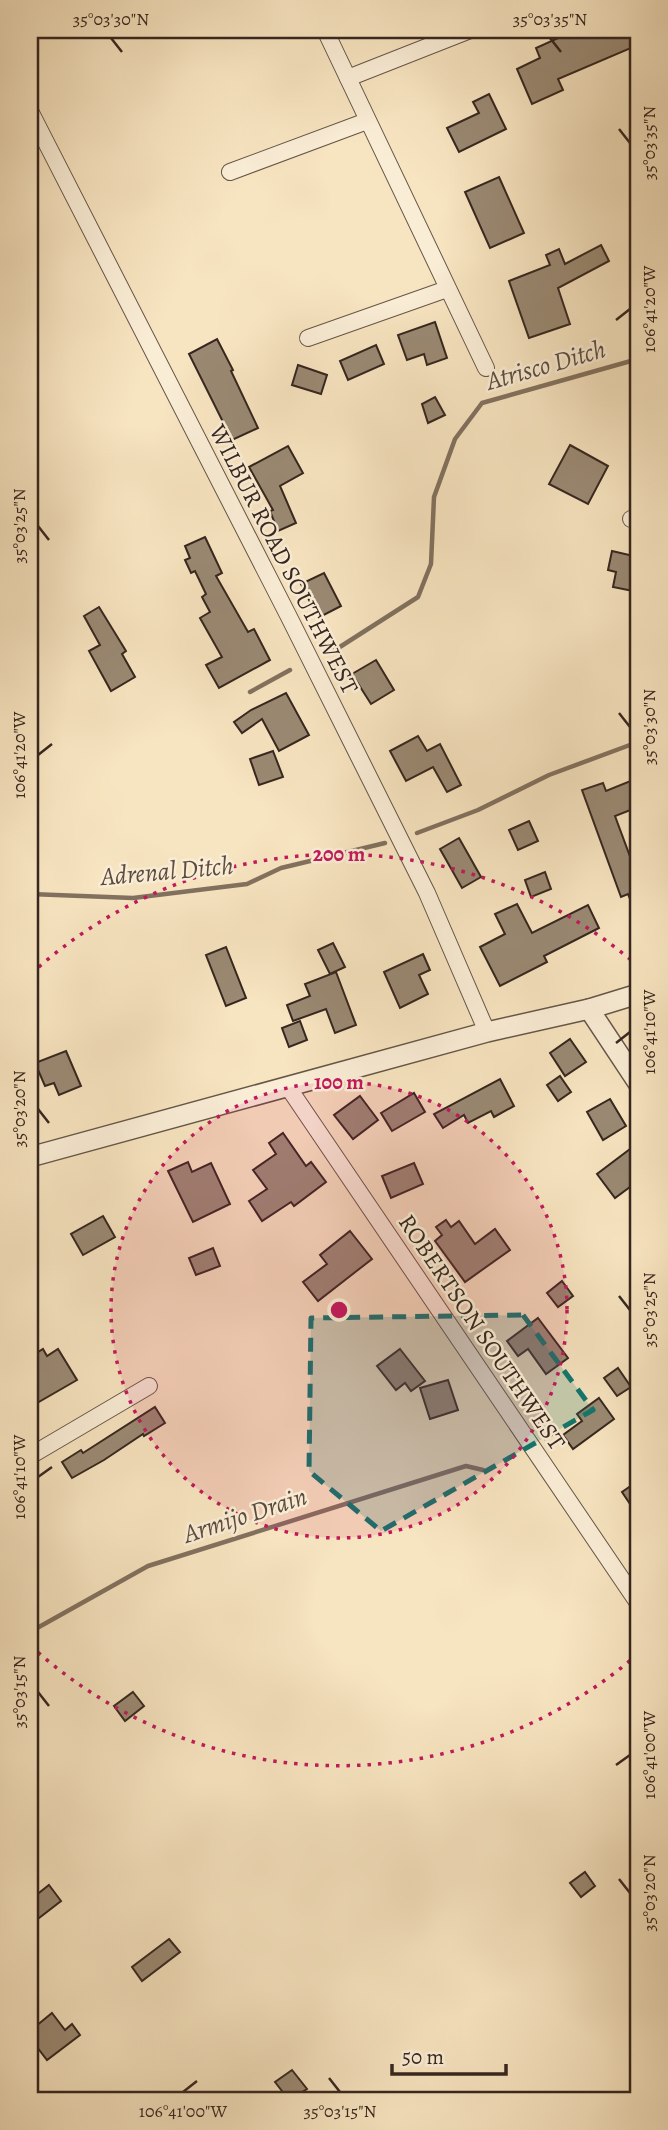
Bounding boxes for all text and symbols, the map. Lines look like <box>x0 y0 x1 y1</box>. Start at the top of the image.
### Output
text: 35°03'30"N <box>73 7 149 31</box>
text: 35°03'35"N <box>513 7 587 31</box>
text: 35°03'35"N <box>637 106 661 180</box>
text: 106°41'20"W <box>637 265 661 353</box>
water label: Atrisco Ditch <box>480 331 610 399</box>
street label: WILBUR ROAD SOUTHWEST <box>202 418 366 699</box>
text: 35°03'25"N <box>7 488 31 564</box>
text: 35°03'30"N <box>637 689 661 765</box>
text: 106°41'20"W <box>7 711 31 799</box>
text: 200 m <box>313 840 366 868</box>
water label: Adrenal Ditch <box>97 848 235 894</box>
text: 106°41'10"W <box>637 989 661 1074</box>
text: 100 m <box>314 1068 364 1096</box>
text: 35°03'20"N <box>7 1070 31 1148</box>
street label: ROBERTSON SOUTHWEST <box>391 1208 573 1456</box>
text: 35°03'25"N <box>637 1272 661 1348</box>
centre of rings <box>327 1298 351 1322</box>
text: 106°41'10"W <box>7 1434 31 1519</box>
water label: Armijo Drain <box>177 1479 311 1552</box>
text: 35°03'15"N <box>7 1655 31 1729</box>
text: 106°41'00"W <box>637 1711 661 1799</box>
text: 35°03'20"N <box>637 1854 661 1932</box>
scale bar <box>392 2032 505 2076</box>
text: 50 m <box>402 2043 444 2071</box>
text: 106°41'00"W <box>139 2099 227 2123</box>
text: 35°03'15"N <box>303 2099 377 2123</box>

